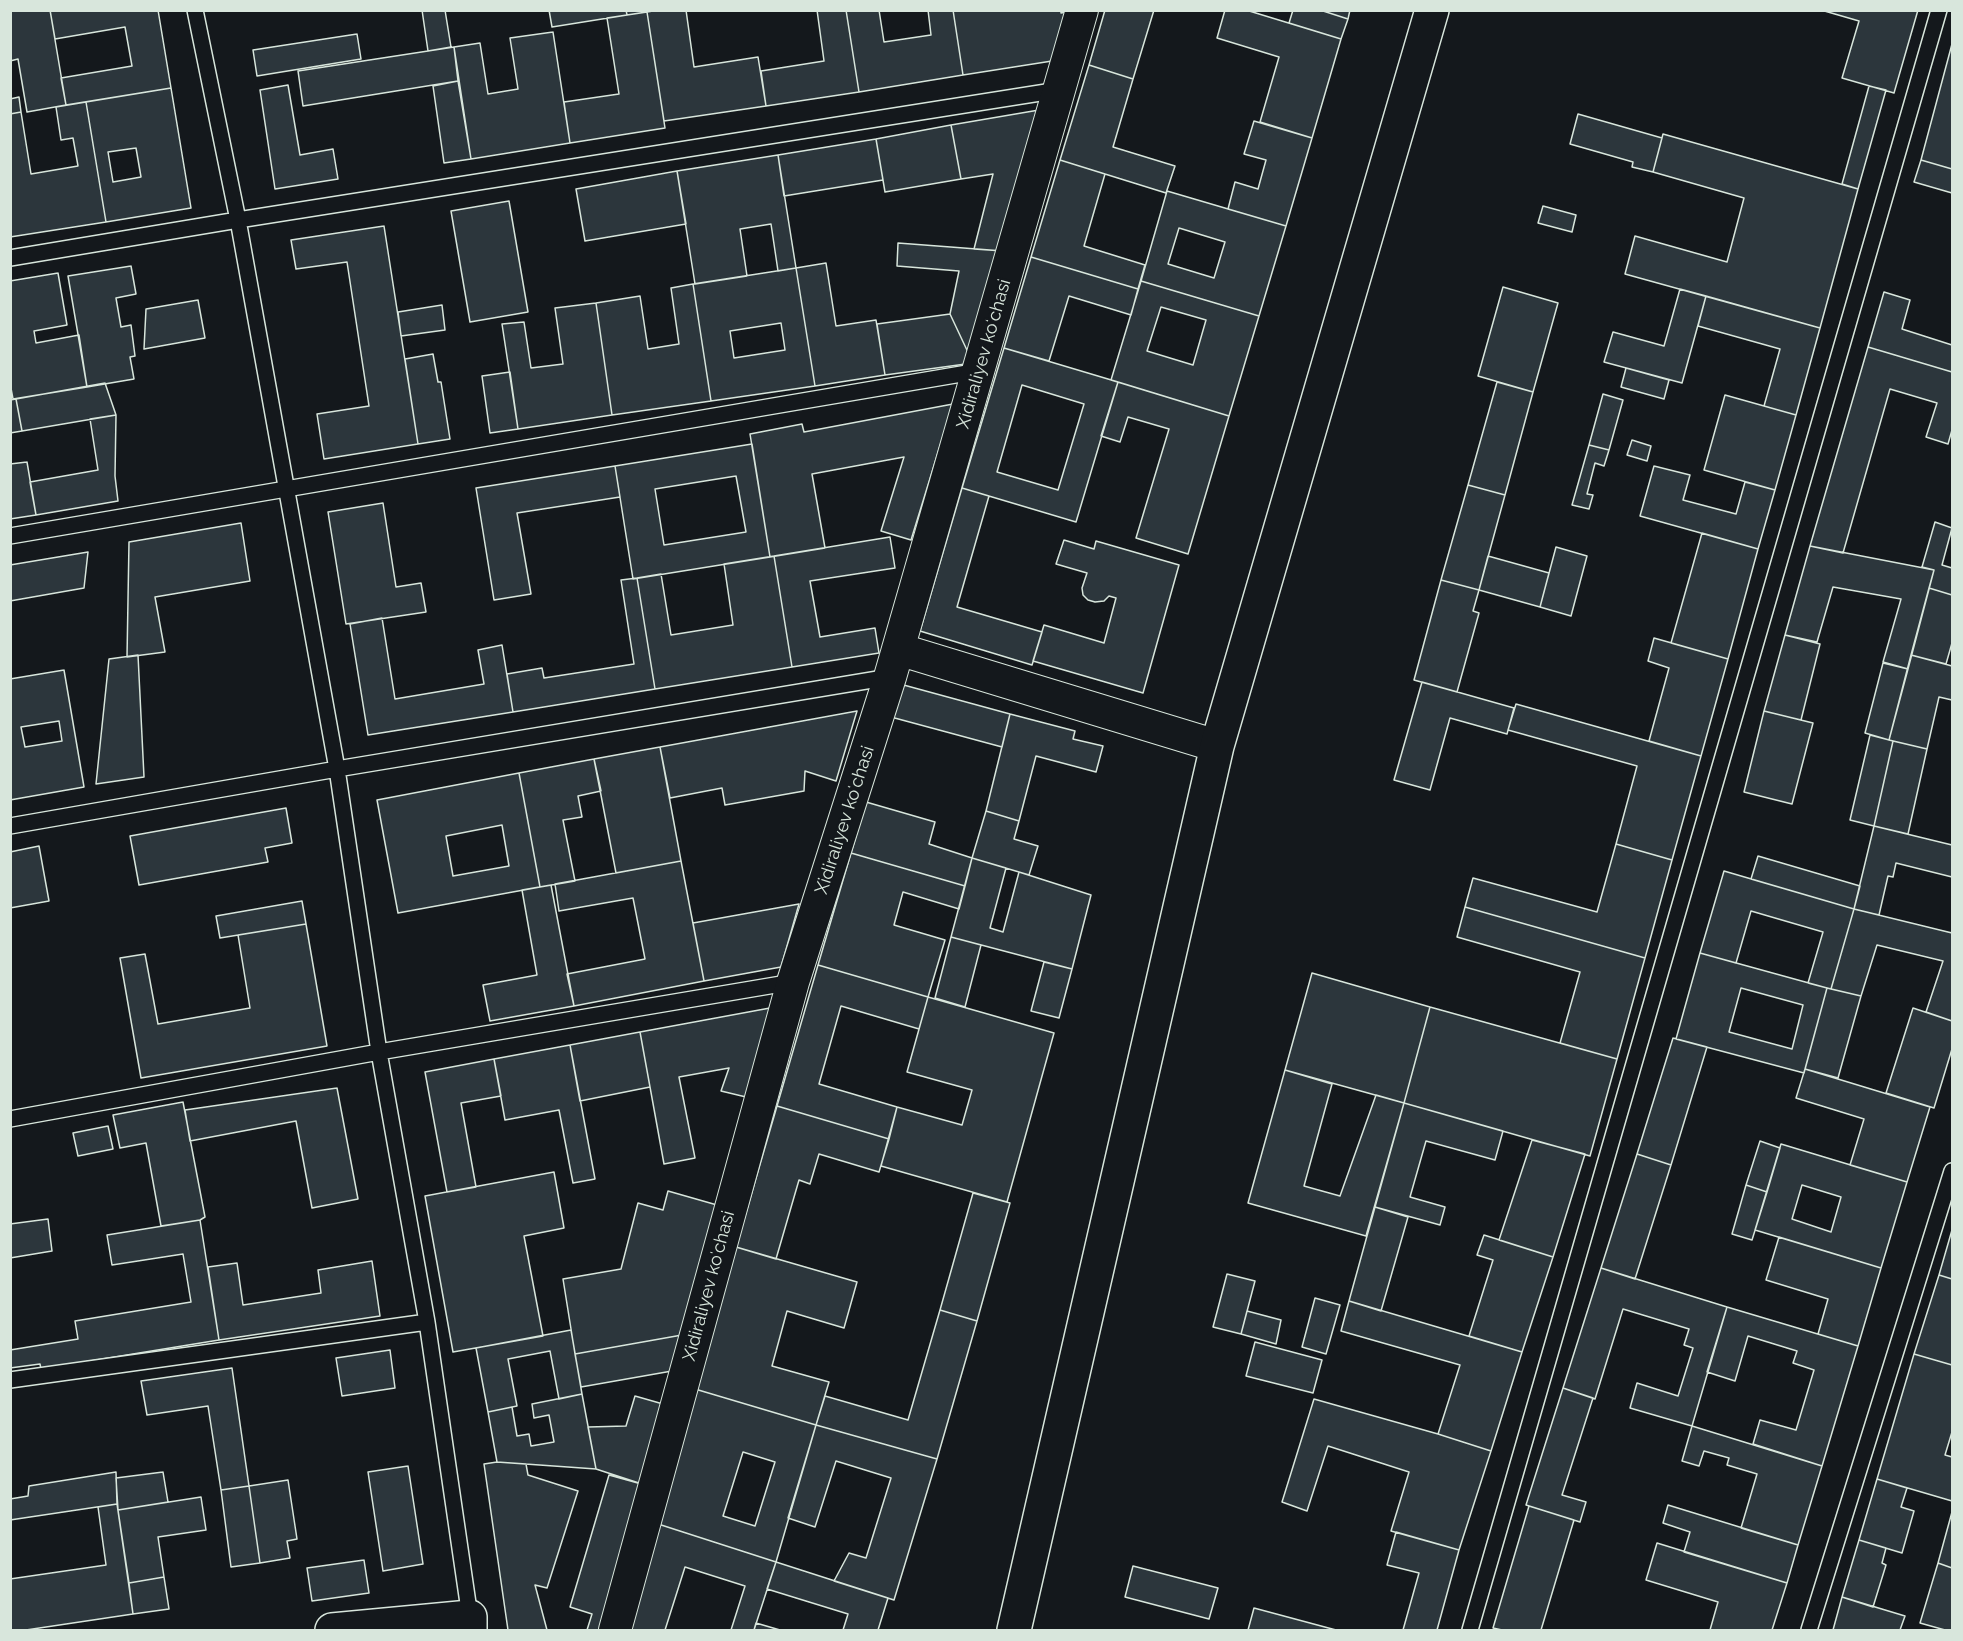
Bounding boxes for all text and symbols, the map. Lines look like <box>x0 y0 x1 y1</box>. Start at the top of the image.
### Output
street label: Xidiraliyev koʻchasi <box>952 277 1016 431</box>
street label: Xidiraliyev koʻchasi <box>811 743 879 897</box>
street label: Xidiraliyev koʻchasi <box>679 1209 739 1363</box>

